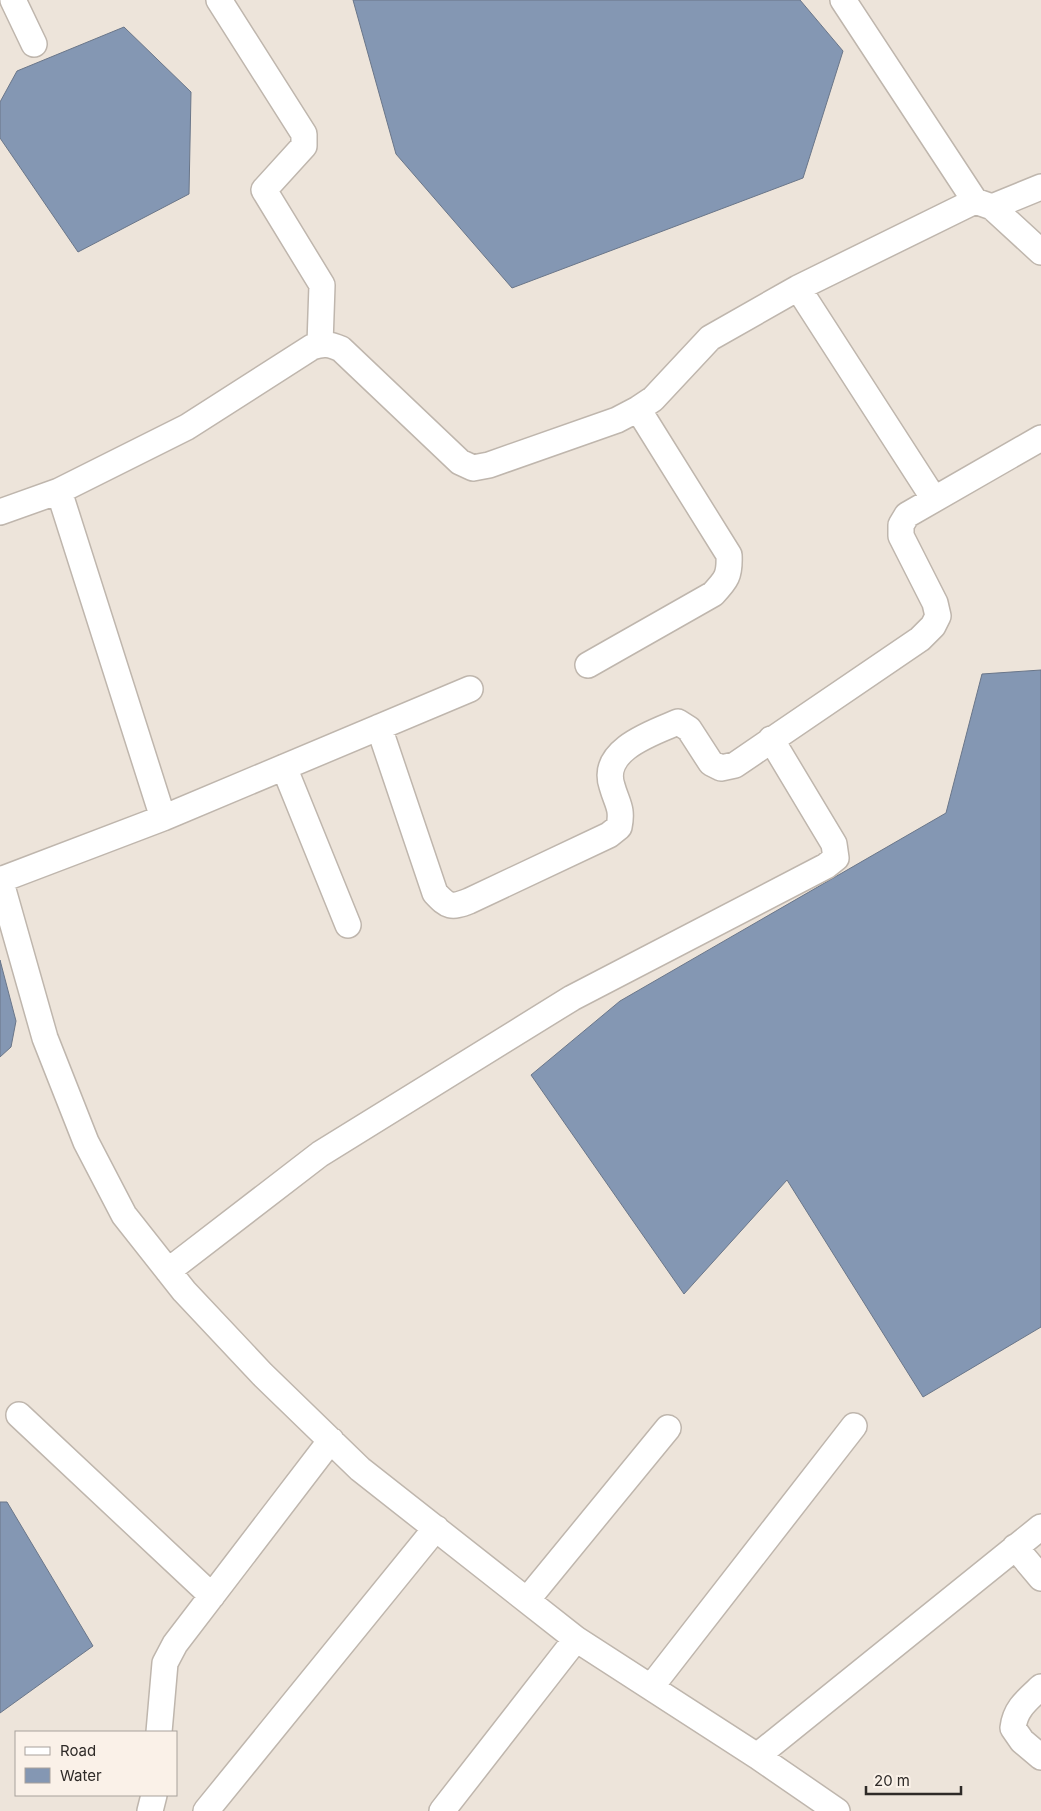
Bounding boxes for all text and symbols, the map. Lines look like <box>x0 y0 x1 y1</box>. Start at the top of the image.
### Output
legend <box>15 1731 178 1796</box>
text: Road <box>60 1741 96 1760</box>
scale bar <box>866 1764 961 1796</box>
text: Water <box>60 1766 102 1785</box>
text: 20 m <box>874 1771 910 1790</box>

